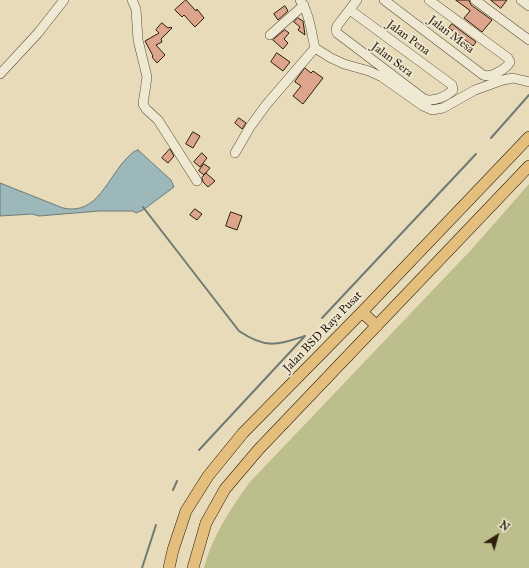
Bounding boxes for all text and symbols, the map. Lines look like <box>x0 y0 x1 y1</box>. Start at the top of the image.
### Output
street label: Jalan Mesa <box>425 13 477 57</box>
street label: Jalan Pena <box>383 17 433 59</box>
street label: Jalan Sera <box>368 40 416 80</box>
street label: Jalan BSD Raya Pusat <box>280 288 366 376</box>
north arrow <box>477 516 517 556</box>
text: N <box>497 518 512 534</box>

